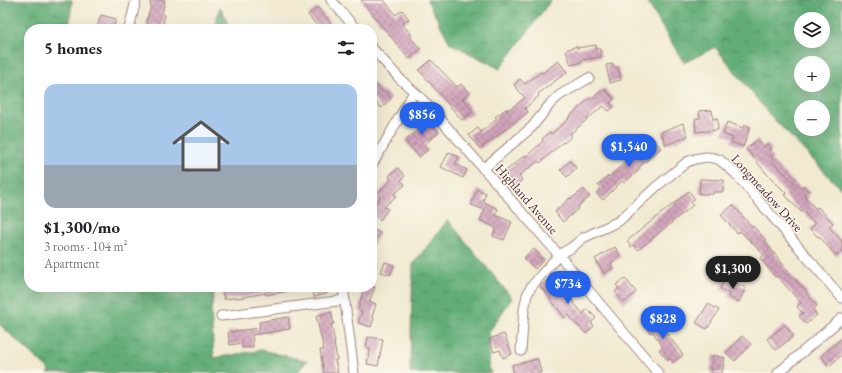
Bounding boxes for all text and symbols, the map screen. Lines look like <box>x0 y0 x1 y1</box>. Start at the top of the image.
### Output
map controls <box>794 12 830 136</box>
button: layers <box>794 12 830 48</box>
text: 5 homes <box>44 37 102 59</box>
icon: filters <box>335 37 357 59</box>
button: + <box>794 56 830 92</box>
button: − <box>794 100 830 136</box>
pin: $856 <box>398 102 446 136</box>
text: $856 <box>409 106 435 123</box>
icon: home <box>165 110 237 182</box>
pin: $1,540 <box>596 134 662 168</box>
text: $1,540 <box>611 138 647 155</box>
street label: Longmeadow Drive <box>728 151 806 235</box>
street label: Highland Avenue <box>492 160 562 238</box>
text: $1,300/mo <box>44 216 120 238</box>
text: 3 rooms · 104 m² <box>44 238 128 255</box>
text: Apartment <box>44 255 99 272</box>
pin: $1,300 <box>700 256 766 290</box>
text: $1,300 <box>715 260 751 277</box>
pin: $734 <box>544 271 592 305</box>
text: $734 <box>555 275 581 292</box>
pin: $828 <box>639 306 687 340</box>
text: $828 <box>650 310 676 327</box>

